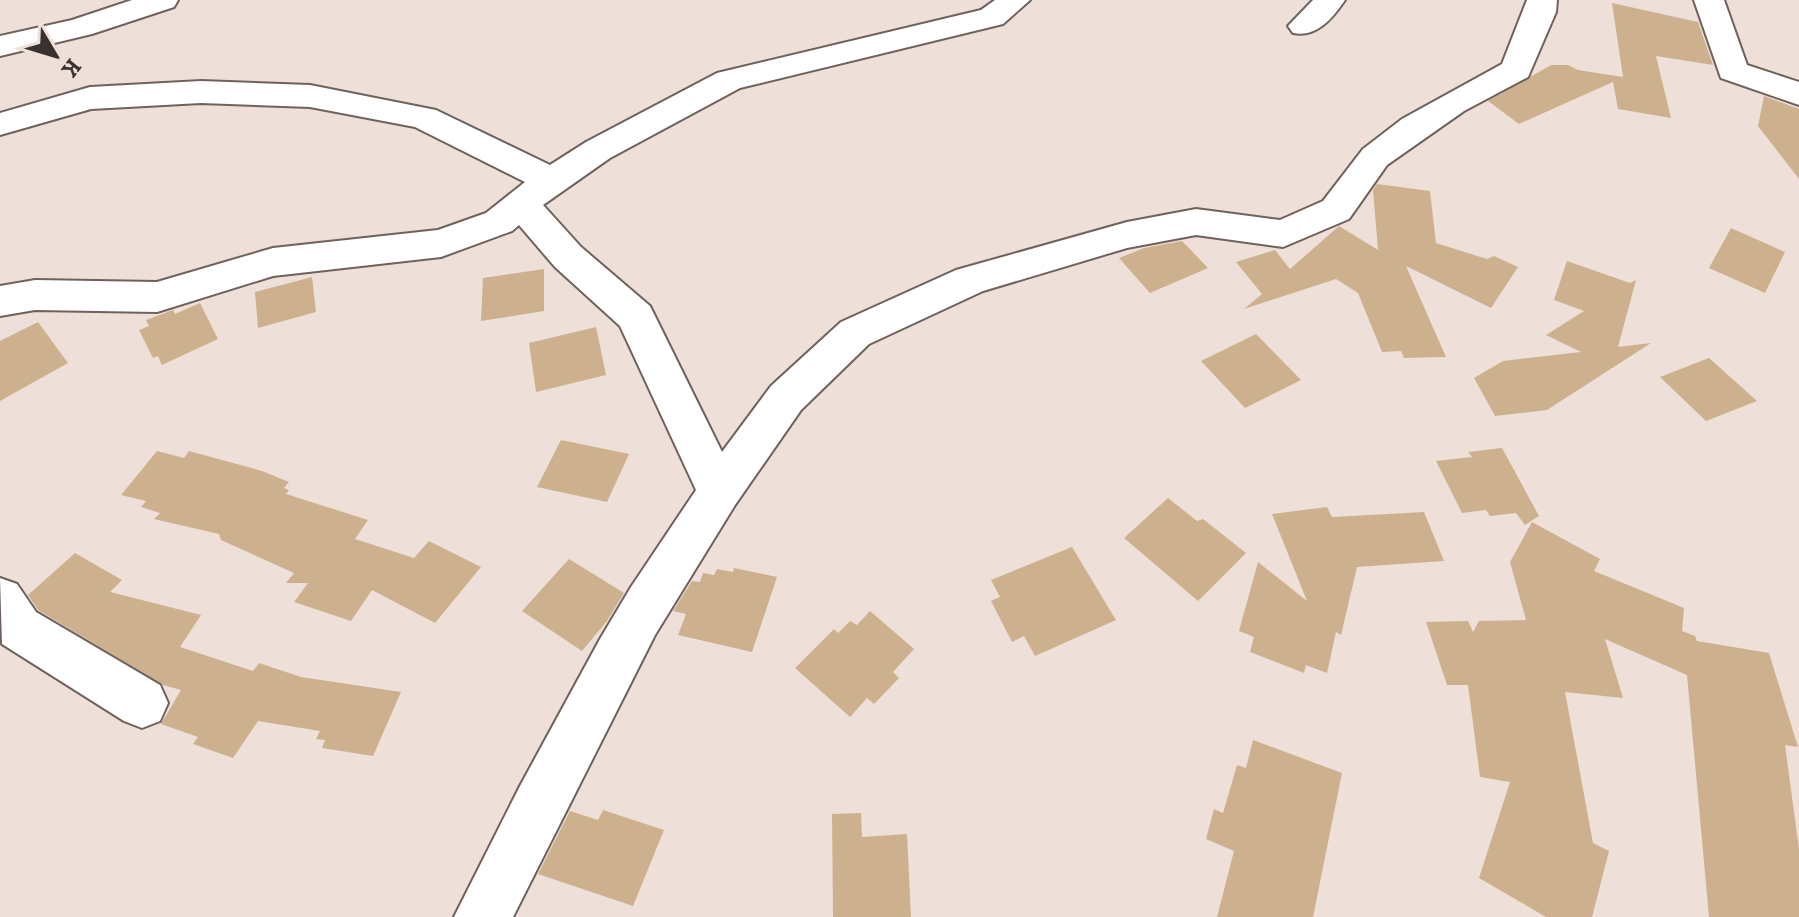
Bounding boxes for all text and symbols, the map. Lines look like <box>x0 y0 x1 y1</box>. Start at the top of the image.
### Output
north arrow <box>16 16 96 96</box>
text: K <box>56 53 87 83</box>

